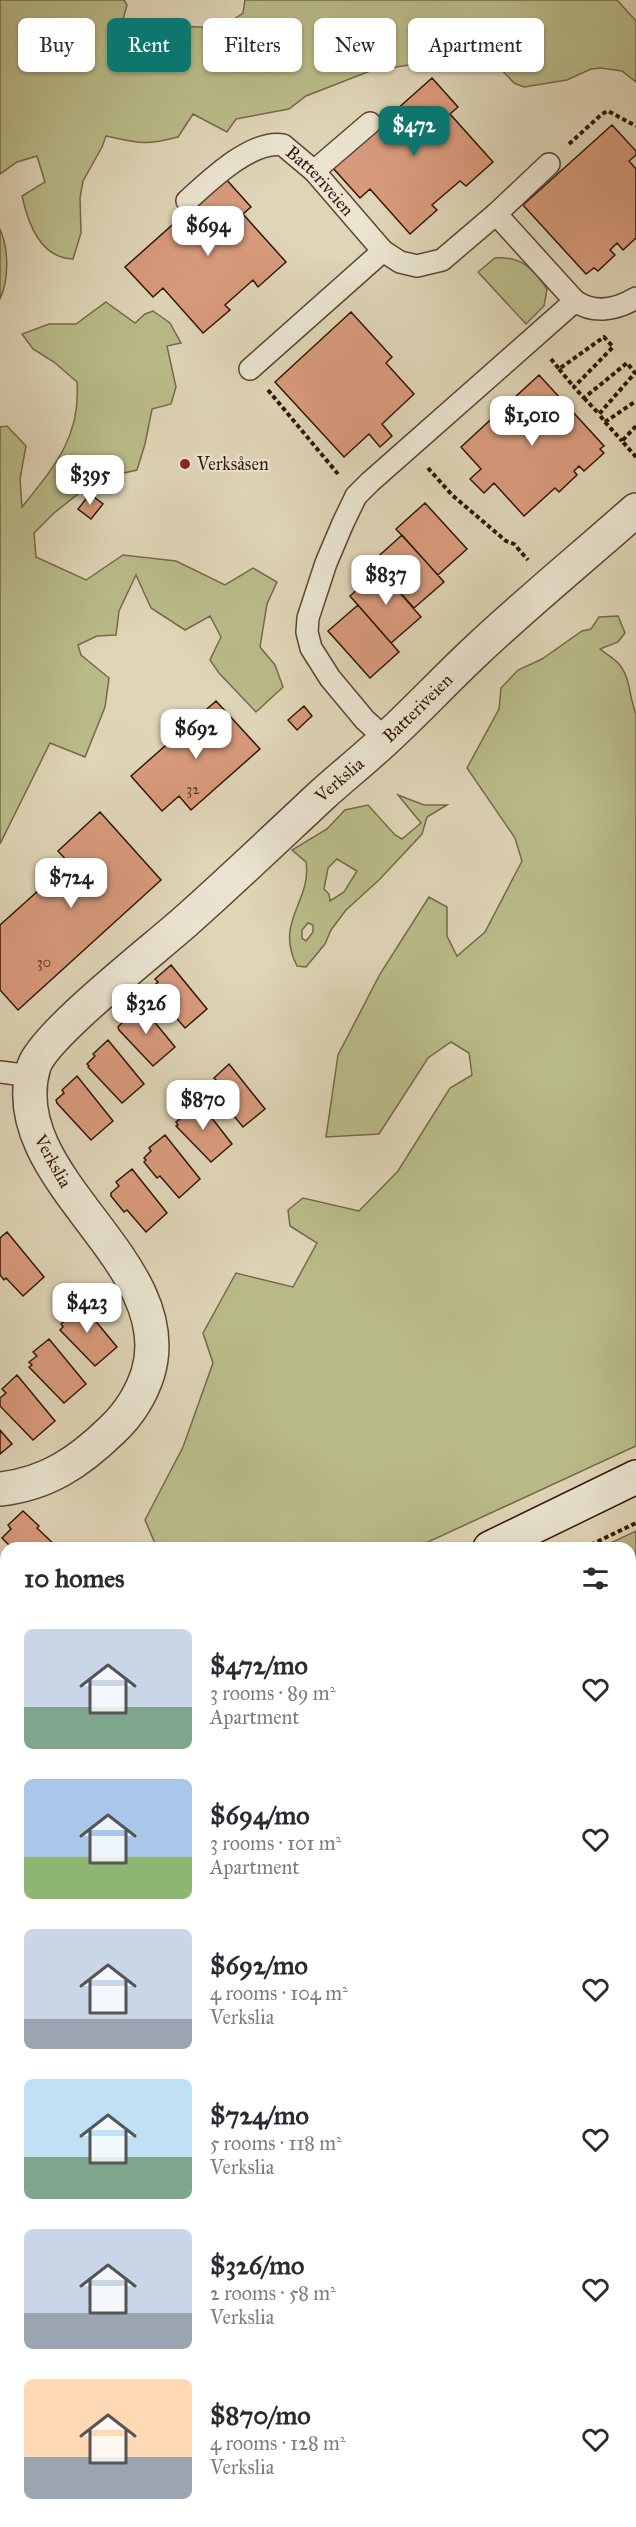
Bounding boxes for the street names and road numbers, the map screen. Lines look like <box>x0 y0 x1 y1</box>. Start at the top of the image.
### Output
street label: Batteriveien <box>281 141 359 221</box>
street label: Batteriveien <box>378 669 457 747</box>
street label: Verkslia <box>310 752 369 808</box>
street label: Verkslia <box>29 1130 77 1192</box>

